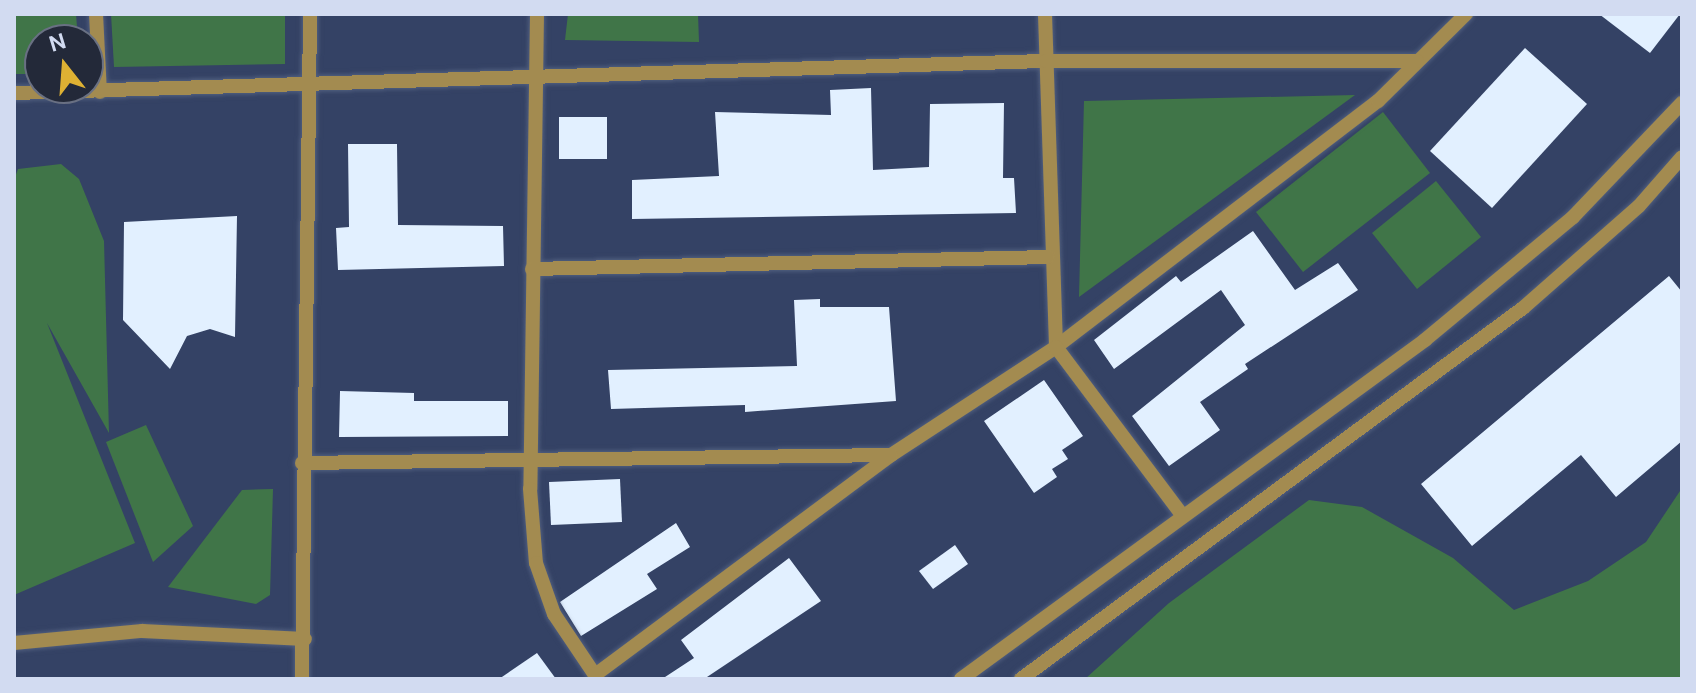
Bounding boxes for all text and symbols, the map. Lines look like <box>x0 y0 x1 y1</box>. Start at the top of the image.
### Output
north arrow <box>24 24 104 104</box>
text: N <box>46 26 69 59</box>

